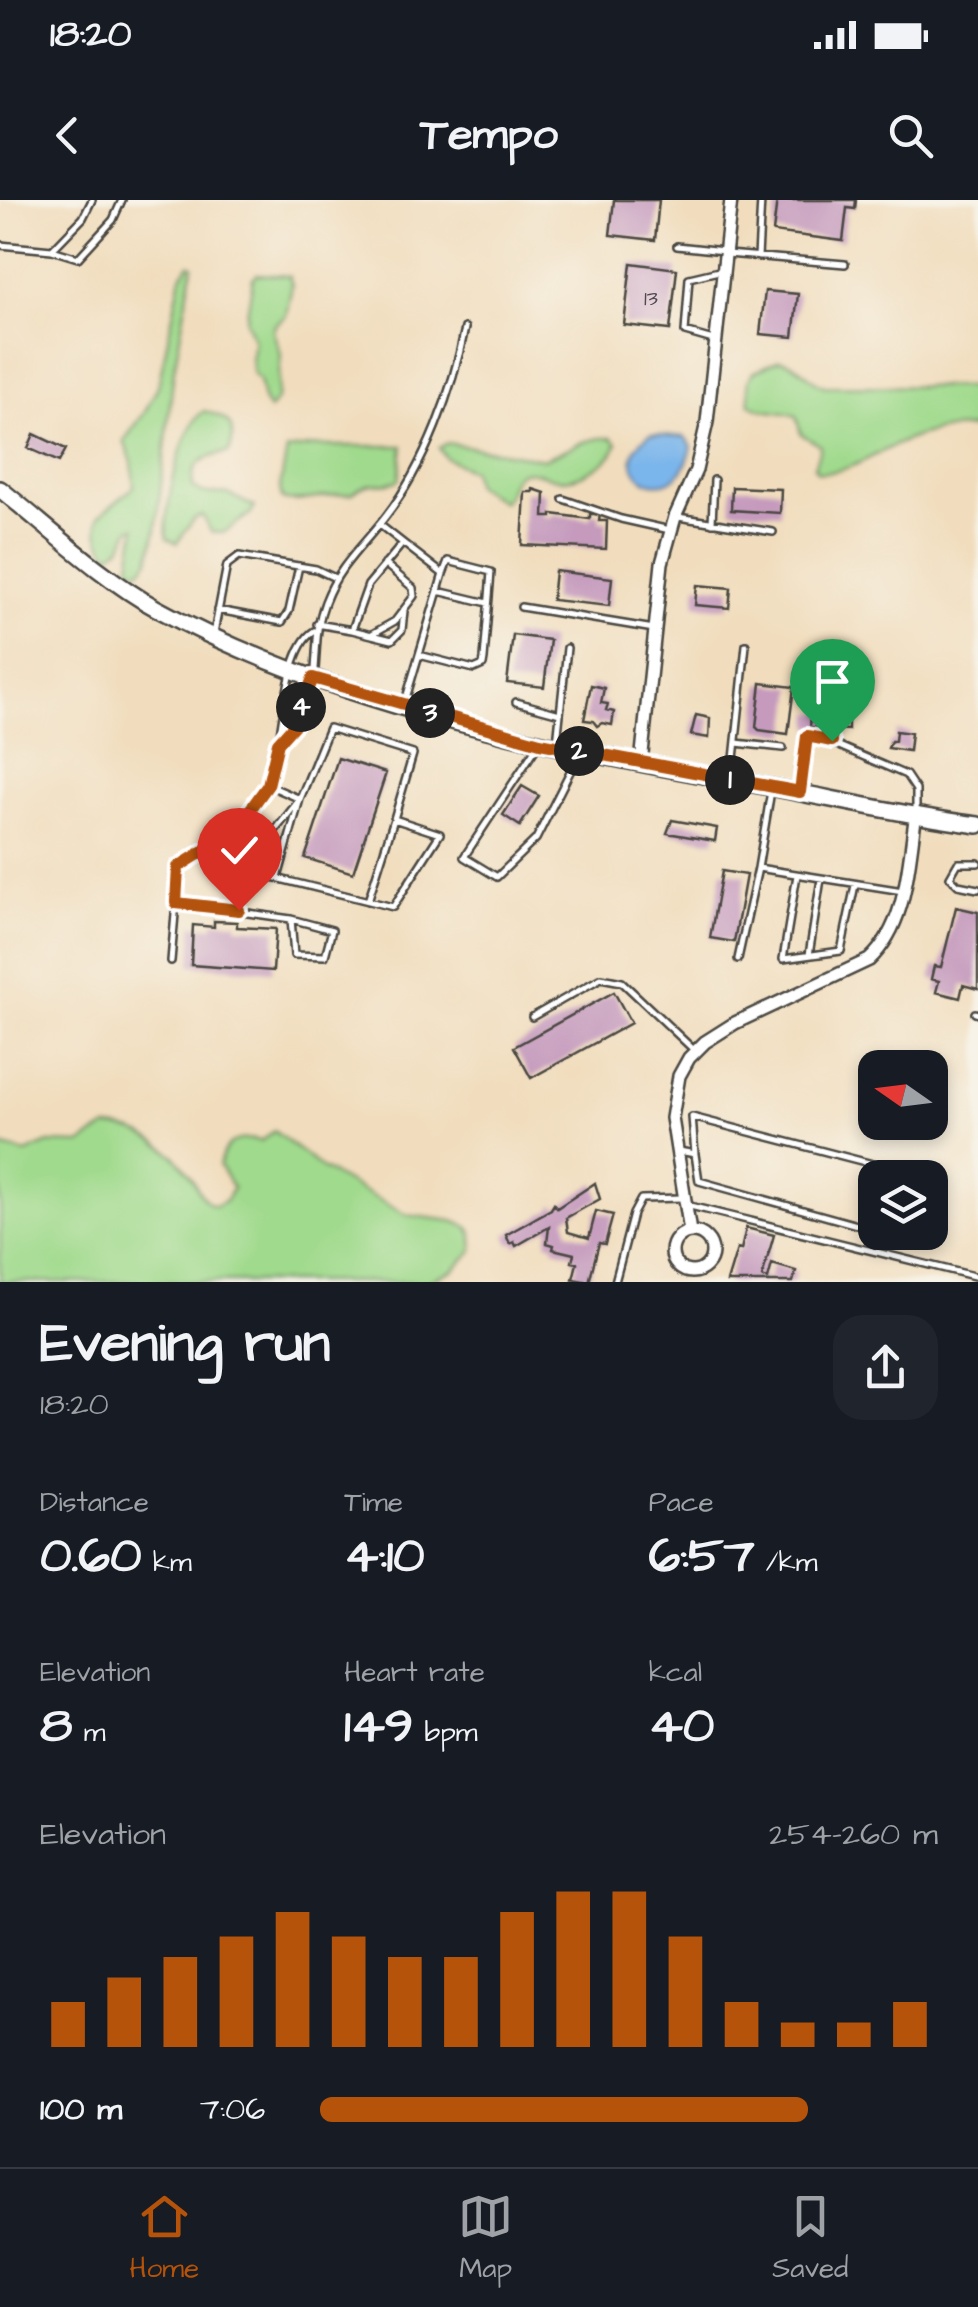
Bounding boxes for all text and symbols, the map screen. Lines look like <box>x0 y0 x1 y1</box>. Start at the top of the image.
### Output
text: 18:20 <box>50 9 132 61</box>
text: Tempo <box>420 104 558 166</box>
icon: back <box>40 108 95 163</box>
icon: search <box>883 108 938 163</box>
house number: 13 <box>644 283 658 314</box>
pin <box>790 639 875 742</box>
icon: arrive <box>805 654 860 709</box>
pin: 4 <box>276 682 326 732</box>
text: 4 <box>291 687 311 726</box>
pin: 3 <box>405 688 455 738</box>
text: 3 <box>423 693 437 732</box>
pin: 2 <box>554 726 604 776</box>
text: 2 <box>571 731 587 770</box>
pin: 1 <box>705 755 755 805</box>
text: 1 <box>728 760 732 799</box>
pin <box>197 808 282 911</box>
icon: check <box>212 823 267 878</box>
north arrow <box>858 1050 948 1140</box>
map controls <box>858 1050 948 1250</box>
button: layers <box>858 1160 948 1250</box>
text: Evening run <box>40 1306 330 1382</box>
button: share <box>833 1315 938 1420</box>
text: 18:20 <box>40 1382 109 1427</box>
text: Distance <box>40 1483 149 1522</box>
text: Time <box>344 1483 403 1522</box>
text: Pace <box>649 1483 714 1522</box>
text: 0.60 <box>40 1522 141 1591</box>
text: 4:10 <box>344 1522 425 1591</box>
text: 6:57 <box>649 1522 755 1591</box>
text: km <box>141 1543 192 1582</box>
text: /km <box>755 1543 817 1582</box>
text: Elevation <box>40 1653 150 1692</box>
text: Heart rate <box>344 1653 485 1692</box>
text: kcal <box>649 1653 702 1692</box>
text: 8 <box>40 1692 72 1761</box>
text: 149 <box>344 1692 413 1761</box>
text: 40 <box>649 1692 714 1761</box>
text: m <box>72 1713 105 1752</box>
text: bpm <box>413 1713 478 1752</box>
text: Elevation <box>40 1812 166 1857</box>
text: 254–260 m <box>769 1812 938 1857</box>
text: 100 m <box>40 2087 122 2132</box>
text: 7:06 <box>200 2087 265 2132</box>
tab: Home <box>130 2189 199 2288</box>
tab: Map <box>458 2189 513 2288</box>
tab: Saved <box>772 2189 848 2288</box>

